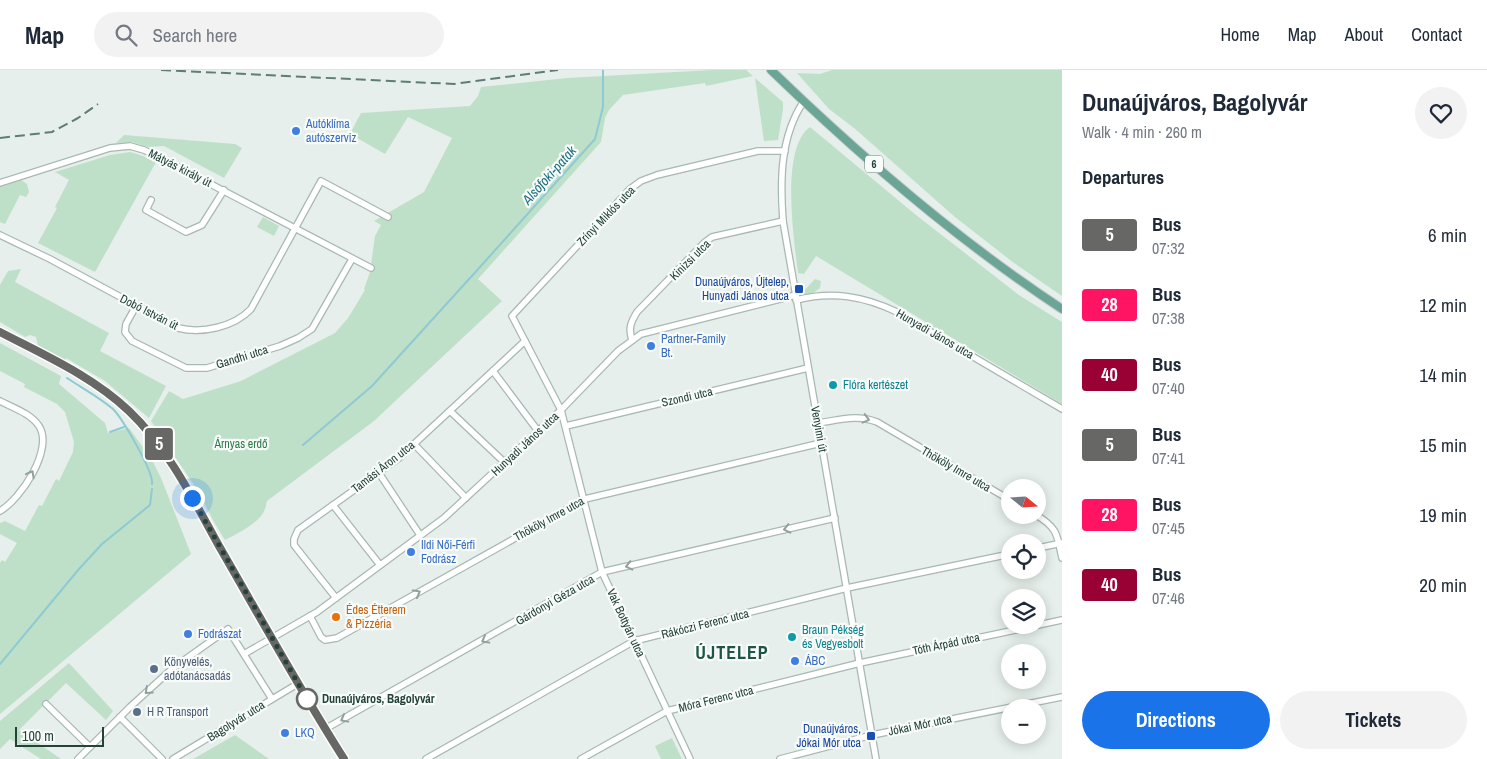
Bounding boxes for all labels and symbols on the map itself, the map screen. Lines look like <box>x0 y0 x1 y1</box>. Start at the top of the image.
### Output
place label: Autóklíma autószerviz <box>305 116 356 146</box>
marker: Autóklíma autószerviz <box>290 125 302 137</box>
water label: Alsófoki-patak <box>517 141 581 209</box>
street label: Mátyás király út <box>146 145 215 191</box>
road number: 6 <box>865 156 883 172</box>
street label: Zrínyi Miklós utca <box>573 182 639 249</box>
street label: Kinizsi utca <box>666 236 714 284</box>
place label: Dunaújváros, Újtelep, Hunyadi János utca <box>695 274 790 304</box>
marker: Dunaújváros, Újtelep, Hunyadi János utca <box>793 283 805 295</box>
street label: Dobó István út <box>117 290 181 334</box>
street label: Hunyadi János utca <box>893 305 977 363</box>
place label: Partner-Family Bt. <box>661 331 726 361</box>
marker: Partner-Family Bt. <box>645 340 657 352</box>
street label: Gandhi utca <box>214 341 270 372</box>
place label: Flóra kertészet <box>843 377 908 393</box>
marker: Flóra kertészet <box>827 379 839 391</box>
street label: Szondi utca <box>660 383 715 411</box>
street label: Venyimi út <box>807 405 831 454</box>
street label: Hunyadi János utca <box>488 408 563 480</box>
one-way arrow <box>862 413 870 424</box>
line badge: 5 <box>143 428 175 460</box>
park label: Árnyas erdő <box>213 436 268 452</box>
street label: Tamási Áron utca <box>348 437 418 497</box>
street label: Thököly Imre utca <box>918 443 994 496</box>
one-way arrow <box>25 471 35 480</box>
north arrow <box>1001 479 1046 524</box>
your location <box>180 486 205 511</box>
street label: Thököly Imre utca <box>511 493 588 545</box>
one-way arrow <box>783 523 791 534</box>
place label: Ildi Női-Férfi Fodrász <box>421 537 475 567</box>
marker: Ildi Női-Férfi Fodrász <box>405 546 417 558</box>
one-way arrow <box>624 560 633 571</box>
street label: Gárdonyi Géza utca <box>513 571 598 629</box>
street label: Vak Bottyán utca <box>603 586 649 660</box>
one-way arrow <box>412 590 421 600</box>
place label: Édes Étterem & Pizzéria <box>346 602 406 632</box>
street label: Rákóczi Ferenc utca <box>660 605 751 643</box>
marker: Édes Étterem & Pizzéria <box>330 611 342 623</box>
place label: Braun Pékség és Vegyesbolt <box>802 622 864 652</box>
place label: Fodrászat <box>198 626 242 642</box>
marker: Fodrászat <box>182 628 194 640</box>
street label: Tóth Árpád utca <box>911 629 982 659</box>
marker: Braun Pékség és Vegyesbolt <box>786 631 798 643</box>
one-way arrow <box>482 633 491 643</box>
district label: ÚJTELEP <box>695 640 769 665</box>
place label: ÁBC <box>804 653 825 669</box>
place label: Könyvelés, adótanácsadás <box>164 654 231 684</box>
marker: ÁBC <box>789 655 801 667</box>
marker: Könyvelés, adótanácsadás <box>148 663 160 675</box>
street label: Móra Ferenc utca <box>677 682 756 716</box>
one-way arrow <box>145 685 154 694</box>
marker: Dunaújváros, Bagolyvár <box>296 688 318 710</box>
place label: Dunaújváros, Bagolyvár <box>322 691 435 707</box>
street label: Bagolyvár utca <box>204 697 268 745</box>
place label: H R Transport <box>147 704 209 720</box>
marker: H R Transport <box>131 706 143 718</box>
street label: Jókai Mór utca <box>887 710 954 740</box>
one-way arrow <box>340 713 349 723</box>
place label: Dunaújváros, Jókai Mór utca <box>796 721 862 751</box>
scale bar <box>15 724 104 747</box>
place label: LKQ <box>295 725 315 741</box>
marker: LKQ <box>279 727 291 739</box>
marker: Dunaújváros, Jókai Mór utca <box>865 730 877 742</box>

